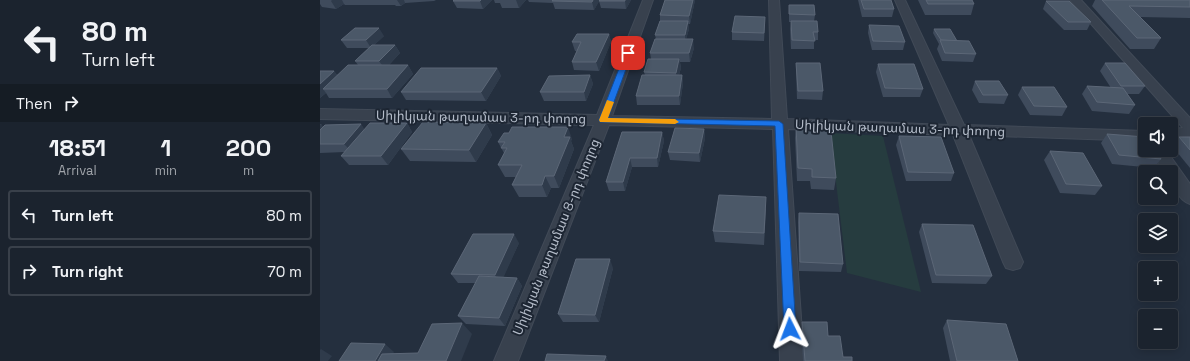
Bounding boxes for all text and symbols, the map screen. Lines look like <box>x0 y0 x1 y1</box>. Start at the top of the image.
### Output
text: 80 m <box>82 13 148 49</box>
icon: left <box>16 16 68 68</box>
pin <box>611 36 645 70</box>
icon: arrive <box>617 42 639 64</box>
text: Turn left <box>82 48 155 71</box>
icon: right <box>60 92 82 114</box>
text: Then <box>16 94 52 113</box>
street label: Սիլիկյան թաղամաս 3-րդ փողոց <box>376 107 586 127</box>
street label: Սիլիկյան թաղամաս 3-րդ փողոց <box>795 116 1005 140</box>
map controls <box>1138 117 1178 349</box>
button: sound <box>1138 117 1178 157</box>
text: 18:51 <box>49 132 106 163</box>
text: 1 <box>160 132 171 163</box>
text: 200 <box>226 132 271 163</box>
street label: Սիլիկյան թաղամաս 8-րդ փողոց <box>509 136 603 338</box>
text: Arrival <box>58 162 97 179</box>
text: min <box>155 162 177 179</box>
text: m <box>243 162 254 179</box>
button: search <box>1138 165 1178 205</box>
icon: left <box>18 204 40 226</box>
text: Turn left <box>52 206 114 225</box>
text: 80 m <box>266 206 302 225</box>
button: layers <box>1138 213 1178 253</box>
icon: right <box>18 260 40 282</box>
button: + <box>1138 261 1178 301</box>
text: Turn right <box>52 262 123 281</box>
text: 70 m <box>267 262 302 281</box>
position arrow <box>769 308 811 350</box>
button: − <box>1138 309 1178 349</box>

